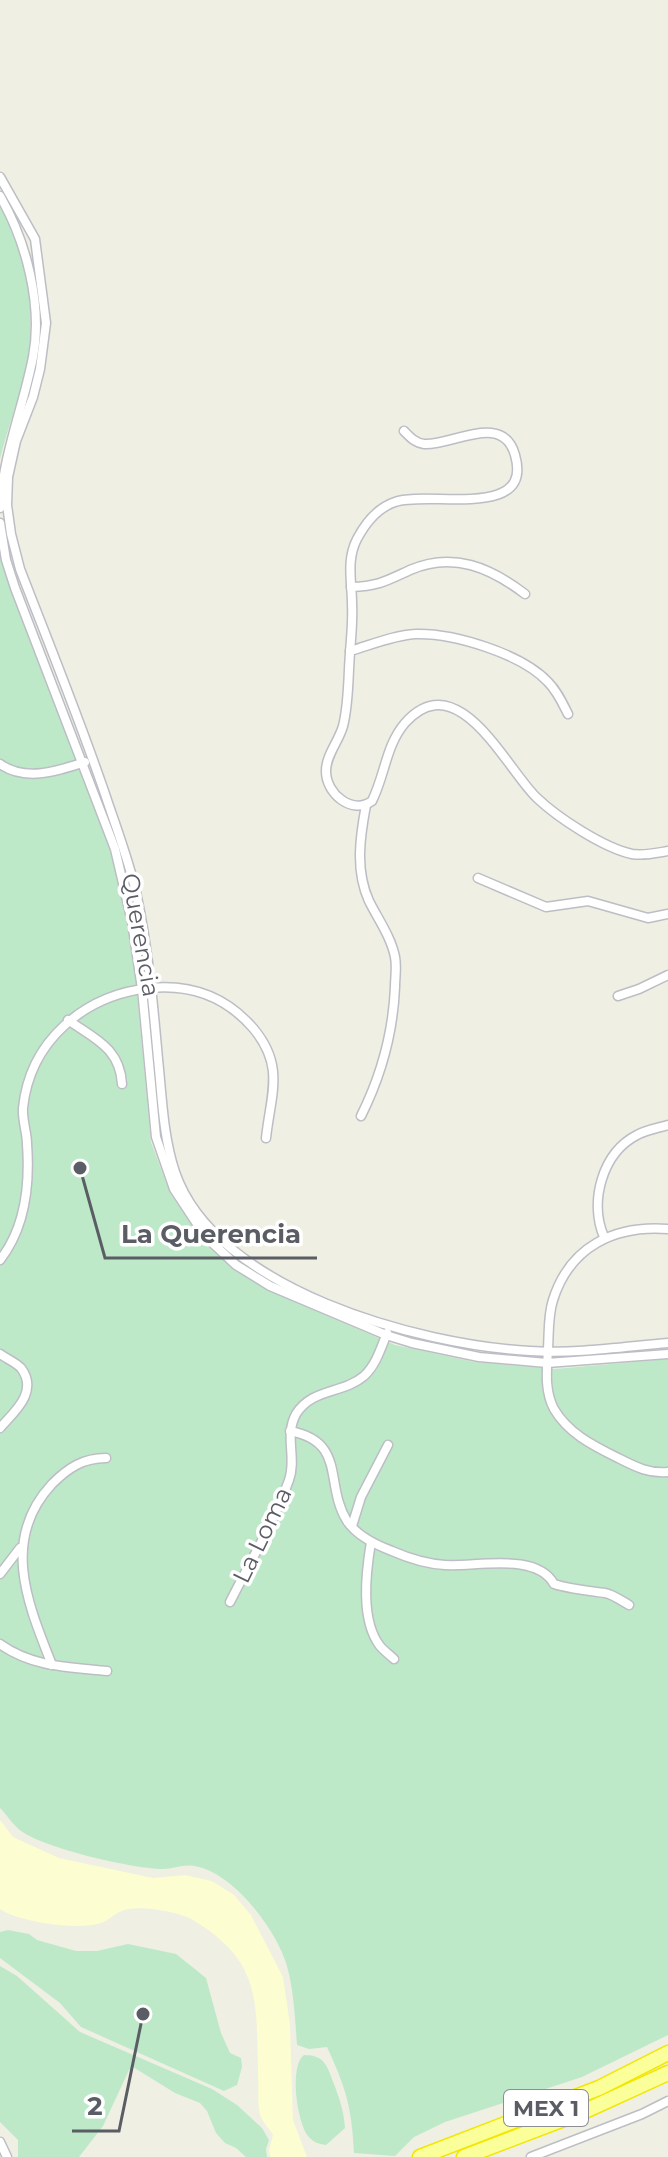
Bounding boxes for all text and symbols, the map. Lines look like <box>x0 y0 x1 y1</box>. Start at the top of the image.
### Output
street label: Querencia <box>116 871 166 999</box>
callout: La Querencia <box>105 1208 317 1258</box>
text: La Querencia <box>121 1218 301 1250</box>
street label: La Loma <box>226 1482 298 1588</box>
callout: 2 <box>72 2081 119 2131</box>
text: 2 <box>87 2090 103 2122</box>
road number: MEX 1 <box>504 2090 588 2126</box>

